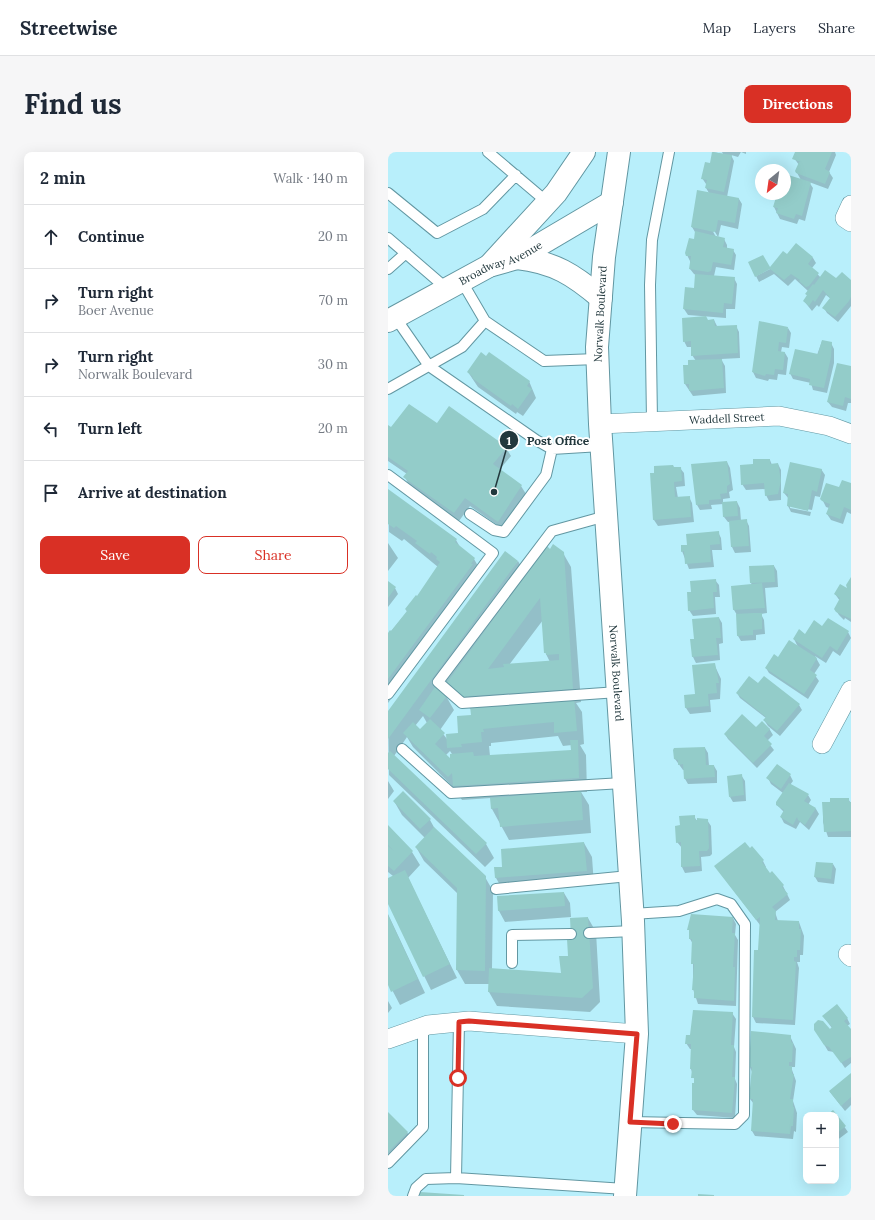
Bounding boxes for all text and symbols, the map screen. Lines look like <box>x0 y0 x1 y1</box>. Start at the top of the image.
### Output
text: Streetwise <box>20 16 117 40</box>
text: Map <box>703 19 731 37</box>
text: Layers <box>753 19 796 37</box>
text: Share <box>818 19 855 37</box>
button: Directions <box>744 85 851 123</box>
text: Find us <box>24 86 122 122</box>
north arrow <box>755 164 791 200</box>
text: 2 min <box>40 167 86 189</box>
text: Walk · 140 m <box>273 170 348 187</box>
icon: ahead <box>40 226 62 248</box>
text: Continue <box>78 227 144 246</box>
text: 20 m <box>318 228 348 245</box>
street label: Broadway Avenue <box>456 238 545 288</box>
street label: Norwalk Boulevard <box>590 265 610 363</box>
text: Turn right <box>78 283 154 302</box>
icon: right <box>40 290 62 312</box>
text: 70 m <box>319 292 348 309</box>
text: Boer Avenue <box>78 302 154 319</box>
text: Turn right <box>78 347 154 366</box>
icon: right <box>40 354 62 376</box>
text: 30 m <box>318 356 348 373</box>
text: Norwalk Boulevard <box>78 366 192 383</box>
street label: Waddell Street <box>689 410 766 427</box>
icon: left <box>40 418 62 440</box>
text: Turn left <box>78 419 142 438</box>
text: 20 m <box>318 420 348 437</box>
callout: Post Office <box>499 428 598 452</box>
text: 1 <box>507 433 512 448</box>
text: Post Office <box>527 433 590 448</box>
icon: arrive <box>40 482 62 504</box>
text: Arrive at destination <box>78 483 227 502</box>
button: Save <box>40 536 190 574</box>
button: Share <box>198 536 348 574</box>
street label: Norwalk Boulevard <box>606 624 627 722</box>
route start <box>449 1069 467 1087</box>
map controls <box>803 1112 839 1184</box>
button: + <box>803 1112 839 1148</box>
route end <box>664 1115 682 1133</box>
button: − <box>803 1148 839 1184</box>

